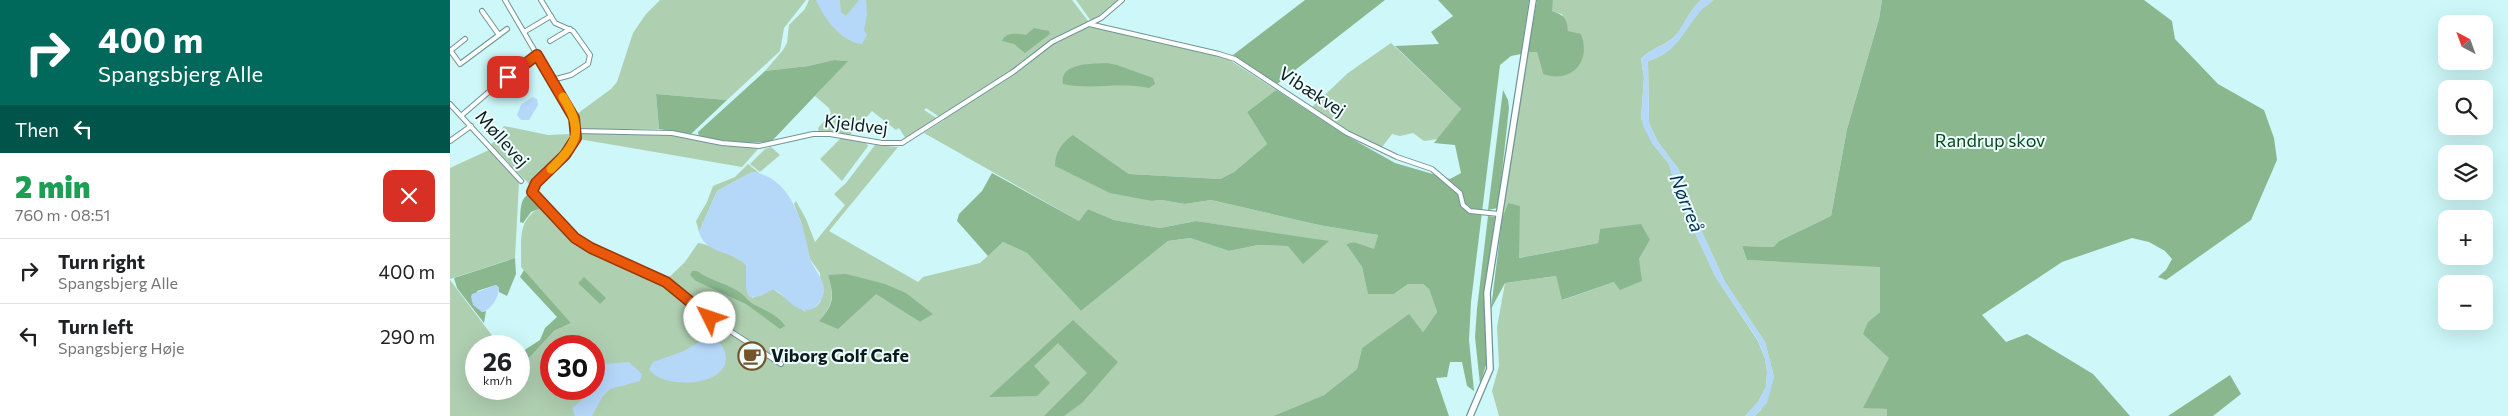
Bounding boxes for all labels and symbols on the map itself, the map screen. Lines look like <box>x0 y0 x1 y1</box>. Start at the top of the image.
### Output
north arrow <box>2438 15 2492 70</box>
pin <box>487 56 529 98</box>
street label: Vibækvej <box>1275 61 1350 121</box>
street label: Møllevej <box>471 105 534 171</box>
street label: Kjeldvej <box>823 109 889 139</box>
park label: Randrup skov <box>1935 129 2045 151</box>
water label: Nørreå <box>1665 171 1709 235</box>
position arrow <box>683 291 735 343</box>
speed limit sign: 30 <box>540 335 605 400</box>
cafe icon: Viborg Golf Cafe <box>737 341 767 371</box>
place label: Viborg Golf Cafe <box>771 344 909 366</box>

